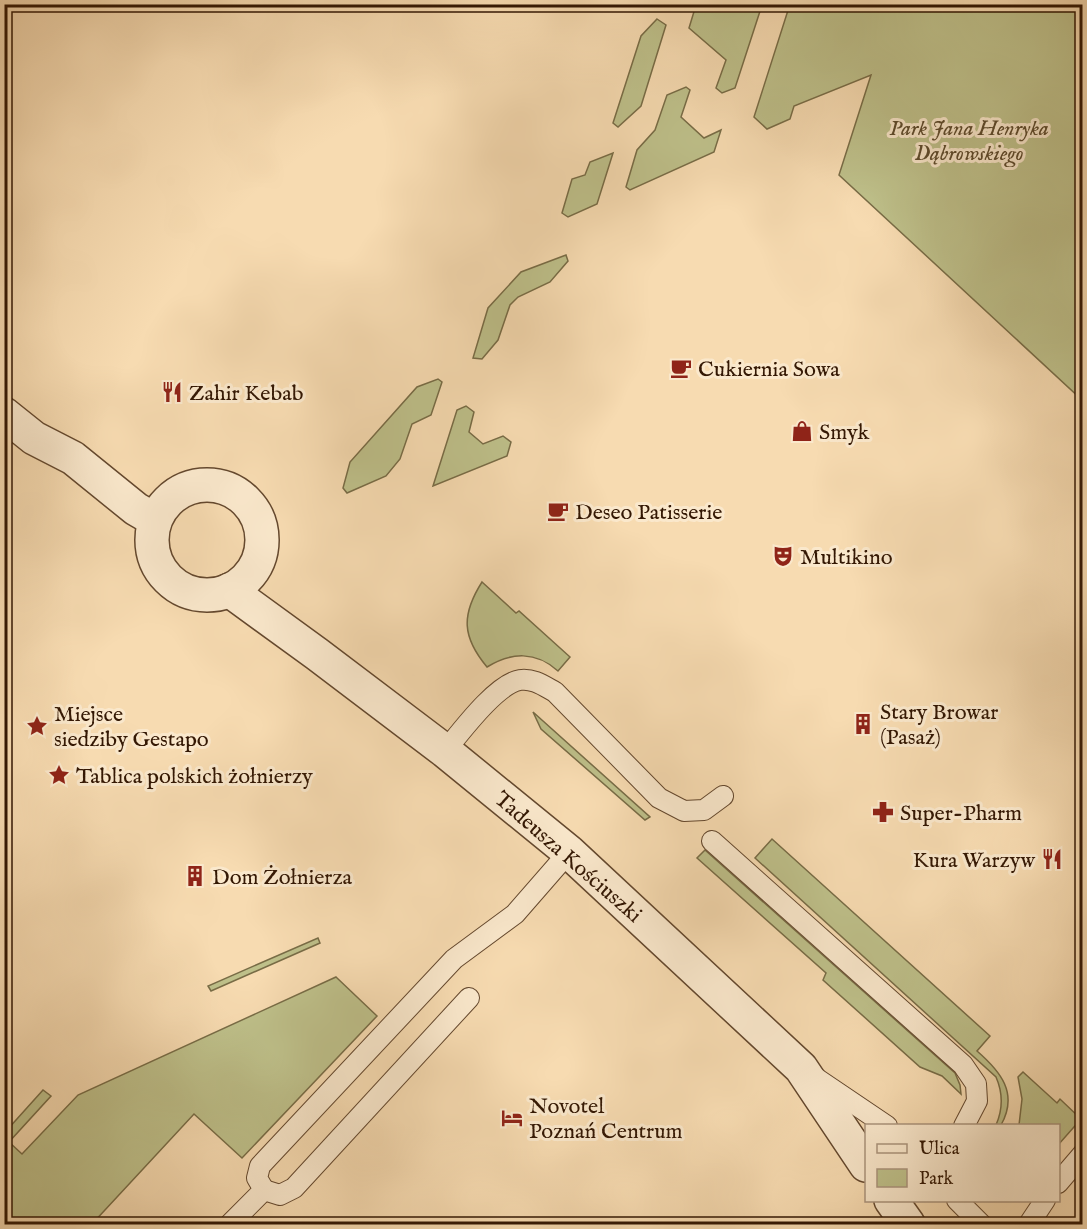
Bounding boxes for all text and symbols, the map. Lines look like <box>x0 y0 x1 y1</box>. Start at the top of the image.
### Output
park label: Park Jana Henryka Dąbrowskiego <box>889 115 1049 168</box>
cafe icon: Cukiernia Sowa <box>669 356 693 380</box>
place label: Cukiernia Sowa <box>698 356 840 384</box>
restaurant icon: Zahir Kebab <box>160 380 184 404</box>
place label: Zahir Kebab <box>189 380 304 408</box>
shop icon: Smyk <box>790 419 814 443</box>
place label: Smyk <box>819 419 870 447</box>
cafe icon: Deseo Patisserie <box>546 499 570 523</box>
place label: Deseo Patisserie <box>575 499 722 527</box>
theatre icon: Multikino <box>771 544 795 568</box>
place label: Multikino <box>800 544 893 572</box>
place label: Stary Browar (Pasaż) <box>880 699 998 752</box>
place label: Miejsce siedziby Gestapo <box>54 701 209 754</box>
building icon: Stary Browar (Pasaż) <box>851 712 875 736</box>
place icon: Miejsce siedziby Gestapo <box>25 714 49 738</box>
place icon: Tablica polskich żołnierzy <box>47 763 71 787</box>
place label: Tablica polskich żołnierzy <box>76 763 313 791</box>
street label: Tadeusza Kościuszki <box>488 786 647 929</box>
pharmacy icon: Super-Pharm <box>871 800 895 824</box>
place label: Super-Pharm <box>900 800 1022 828</box>
place label: Kura Warzyw <box>913 847 1036 875</box>
restaurant icon: Kura Warzyw <box>1040 847 1064 871</box>
building icon: Dom Żołnierza <box>183 864 207 888</box>
place label: Dom Żołnierza <box>212 864 353 892</box>
place label: Novotel Poznań Centrum <box>529 1093 683 1146</box>
hotel icon: Novotel Poznań Centrum <box>500 1106 524 1130</box>
legend <box>865 1124 1060 1202</box>
text: Ulica <box>919 1138 960 1161</box>
text: Park <box>919 1168 954 1191</box>

